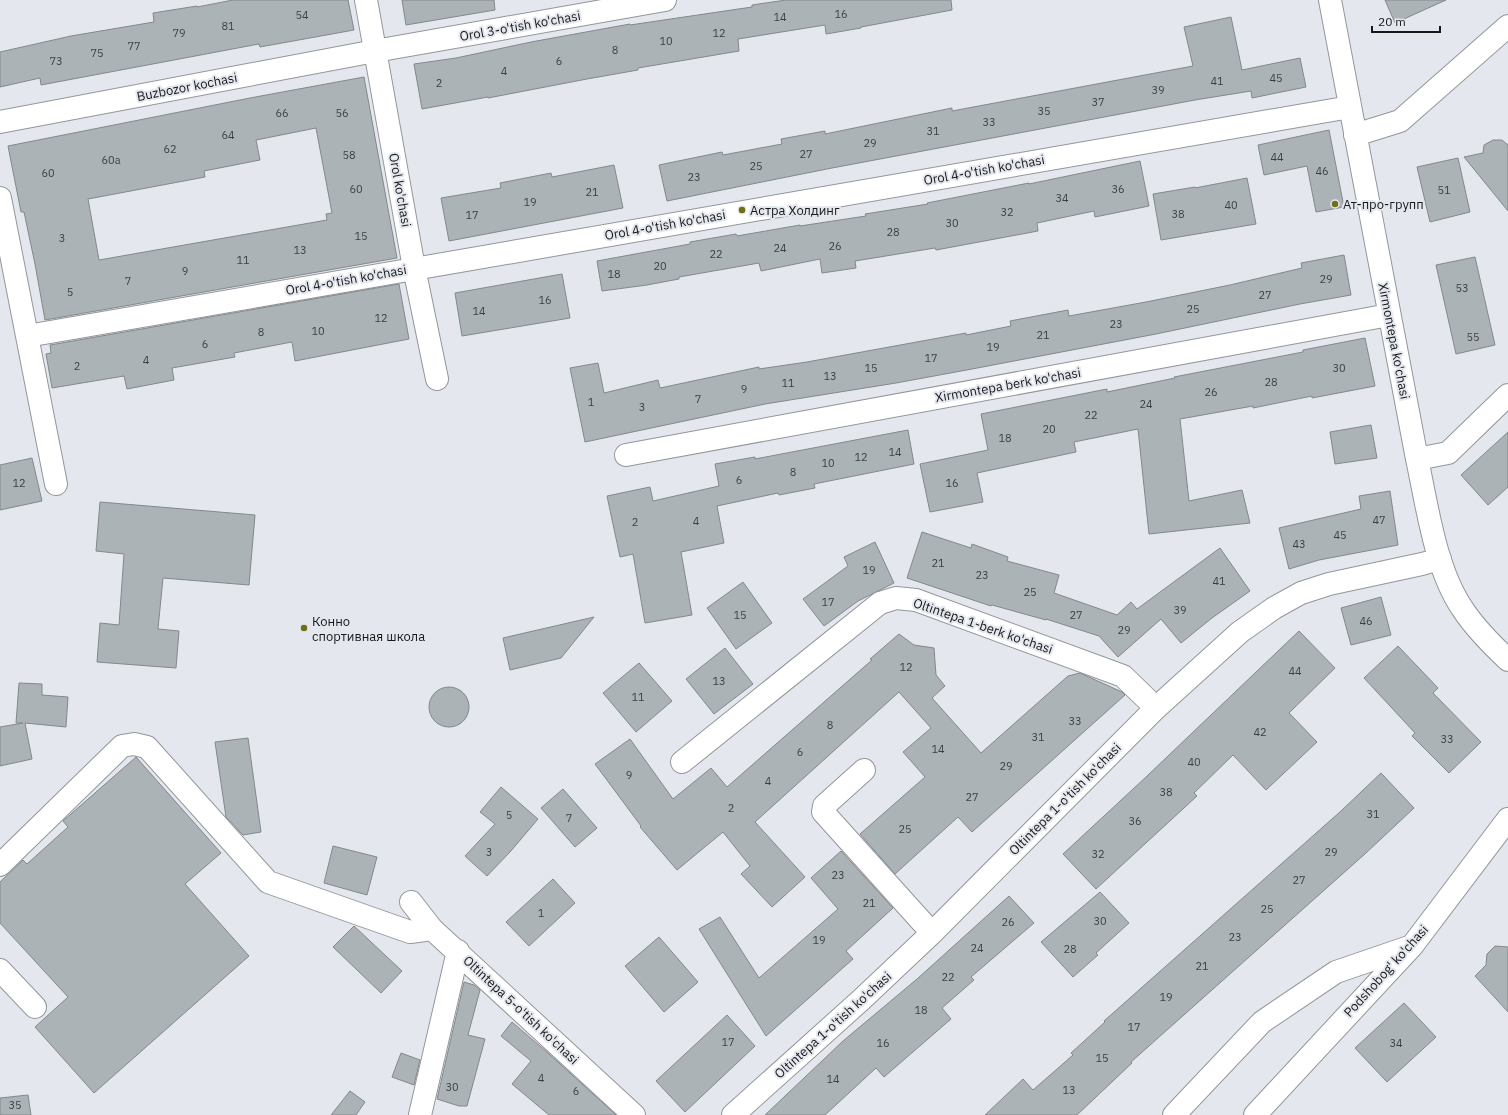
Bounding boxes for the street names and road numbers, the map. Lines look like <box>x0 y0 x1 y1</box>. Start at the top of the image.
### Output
street label: Orol 3-o'tish ko'chasi <box>458 7 582 45</box>
street label: Buzbozor kochasi <box>135 69 239 105</box>
street label: Orol 4-o'tish ko'chasi <box>922 151 1046 189</box>
street label: Orol ko'chasi <box>385 152 415 228</box>
street label: Orol 4-o'tish ko'chasi <box>603 206 727 244</box>
street label: Orol 4-o'tish ko'chasi <box>284 261 408 299</box>
street label: Xirmontepa ko'chasi <box>1374 281 1414 401</box>
street label: Xirmontepa berk ko'chasi <box>934 364 1082 406</box>
street label: Oltintepa 1-berk ko'chasi <box>911 594 1055 658</box>
street label: Oltintepa 1-o'tish ko'chasi <box>1005 739 1125 859</box>
street label: Podshobog' ko'chasi <box>1340 921 1432 1021</box>
street label: Oltintepa 5-o'tish ko'chasi <box>460 952 582 1068</box>
street label: Oltintepa 1-o'tish ko'chasi <box>771 968 895 1082</box>

